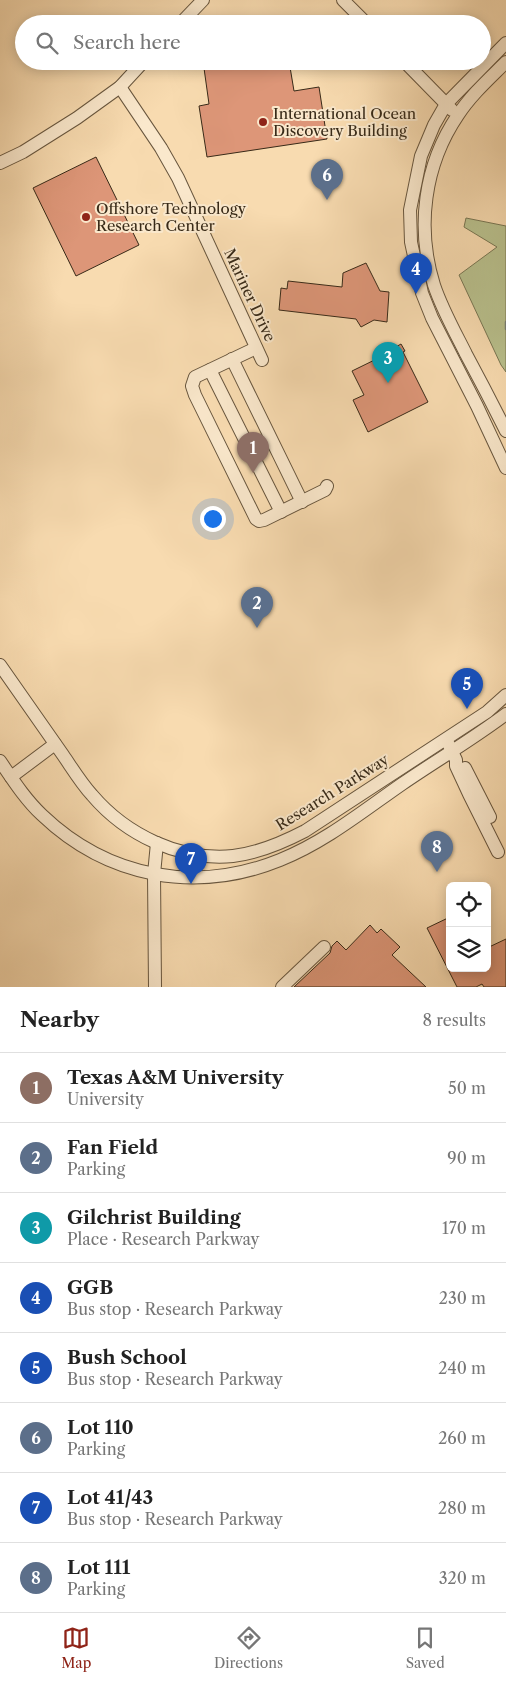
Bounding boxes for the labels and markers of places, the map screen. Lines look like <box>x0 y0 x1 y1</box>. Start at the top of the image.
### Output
place label: International Ocean Discovery Building <box>273 104 417 140</box>
marker: International Ocean Discovery Building <box>257 116 269 128</box>
pin: 6 <box>311 159 343 200</box>
place label: Offshore Technology Research Center <box>96 199 247 235</box>
marker: Offshore Technology Research Center <box>80 211 92 223</box>
pin: 4 <box>400 253 432 294</box>
pin: 3 <box>372 342 404 383</box>
pin: 1 <box>237 432 269 473</box>
pin: 2 <box>241 587 273 628</box>
pin: 5 <box>451 668 483 709</box>
pin: 8 <box>421 831 453 872</box>
pin: 7 <box>175 843 207 884</box>

